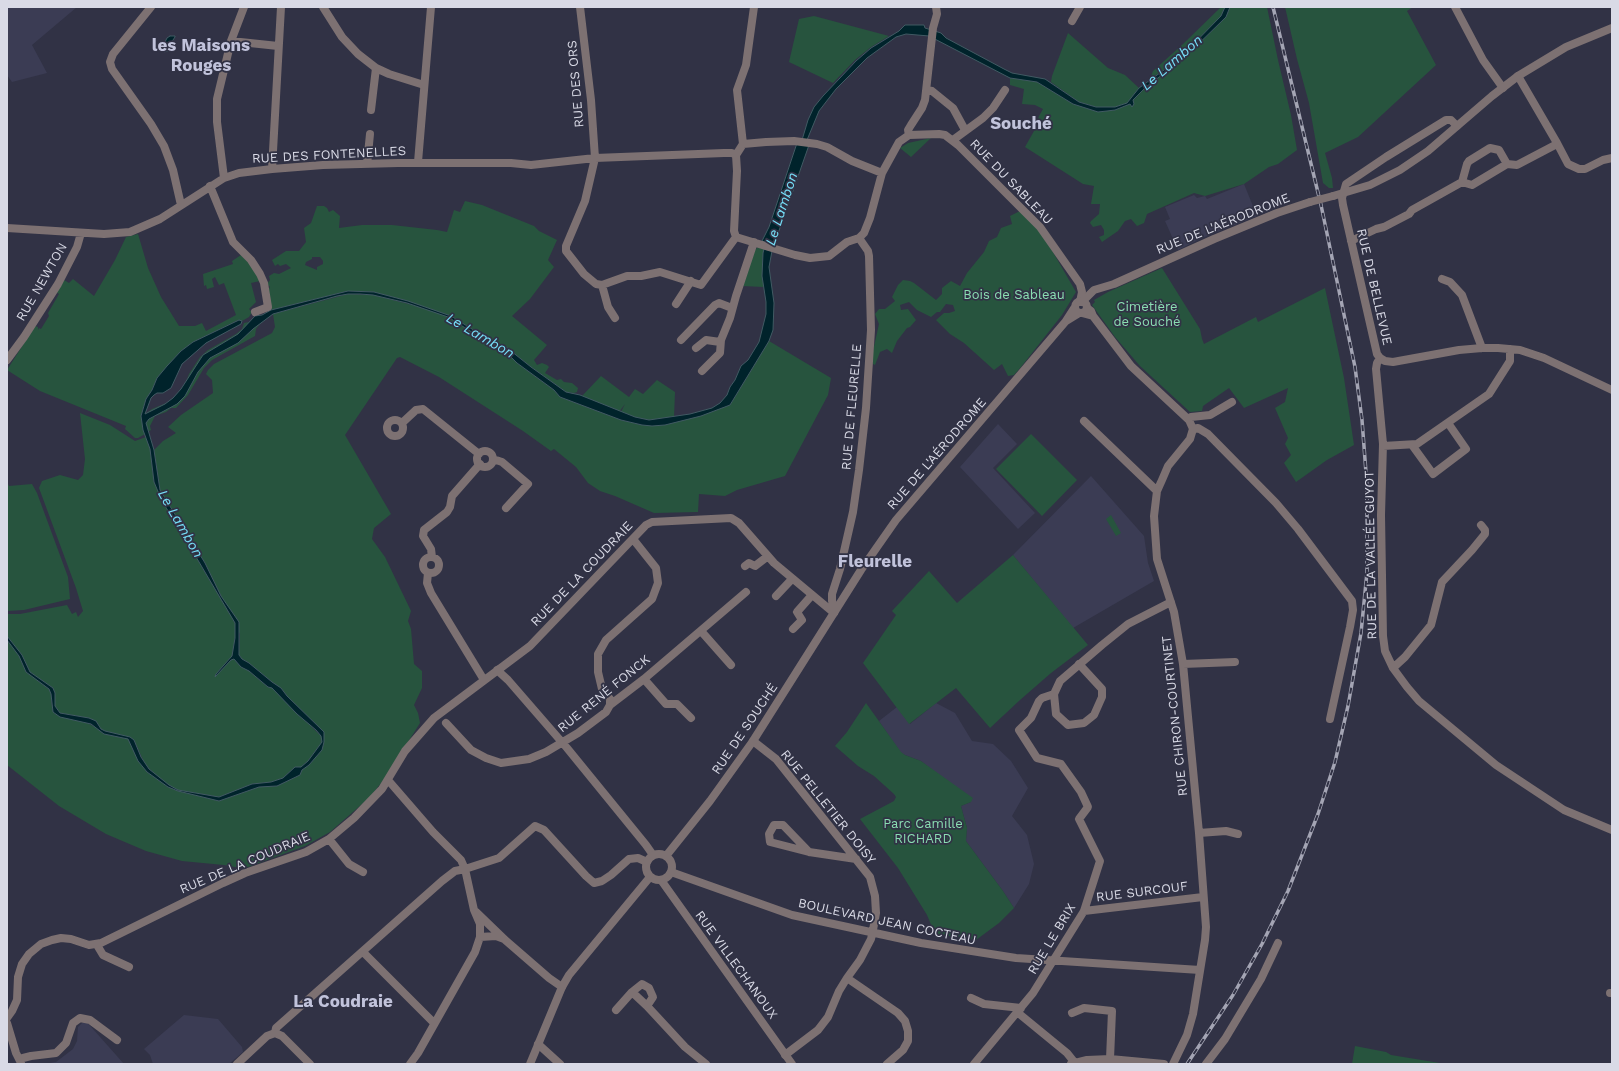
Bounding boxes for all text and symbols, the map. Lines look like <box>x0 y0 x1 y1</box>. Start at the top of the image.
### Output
water label: Le Lambon <box>1138 32 1206 94</box>
district label: les Maisons Rouges <box>152 36 250 76</box>
street label: RUE DES ORS <box>564 40 588 128</box>
district label: Souché <box>990 114 1052 134</box>
street label: RUE DU SABLEAU <box>966 136 1056 228</box>
street label: RUE DES FONTENELLES <box>252 143 406 167</box>
water label: Le Lambon <box>762 170 802 248</box>
street label: RUE DE L'AÉRODROME <box>1154 190 1292 258</box>
street label: RUE DE BELLEVUE <box>1353 227 1395 347</box>
street label: RUE NEWTON <box>13 240 71 324</box>
park label: Bois de Sableau <box>963 287 1065 303</box>
park label: Cimetière de Souché <box>1113 299 1181 330</box>
water label: Le Lambon <box>443 310 517 362</box>
street label: RUE DE FLEURELLE <box>839 343 865 471</box>
street label: RUE DE L'AÉRODROME <box>884 395 990 513</box>
street label: RUE DE LA VALLÉE GUYOT <box>1362 470 1380 640</box>
water label: Le Lambon <box>154 487 206 561</box>
street label: RUE DE LA COUDRAIE <box>528 518 636 630</box>
district label: Fleurelle <box>838 552 912 572</box>
street label: RUE CHIRON-COURTINET <box>1159 635 1191 797</box>
street label: RUE RENÉ FONCK <box>555 652 653 736</box>
street label: RUE DE SOUCHÉ <box>709 680 781 778</box>
street label: RUE PELLETIER DOISY <box>777 747 879 867</box>
park label: Parc Camille RICHARD <box>883 816 963 847</box>
street label: RUE DE LA COUDRAIE <box>177 828 313 898</box>
street label: RUE SURCOUF <box>1095 879 1189 905</box>
street label: BOULEVARD JEAN COCTEAU <box>797 895 977 949</box>
street label: RUE LE BRIX <box>1025 901 1079 977</box>
street label: RUE VILLECHANOUX <box>692 908 780 1022</box>
district label: La Coudraie <box>293 992 393 1012</box>

